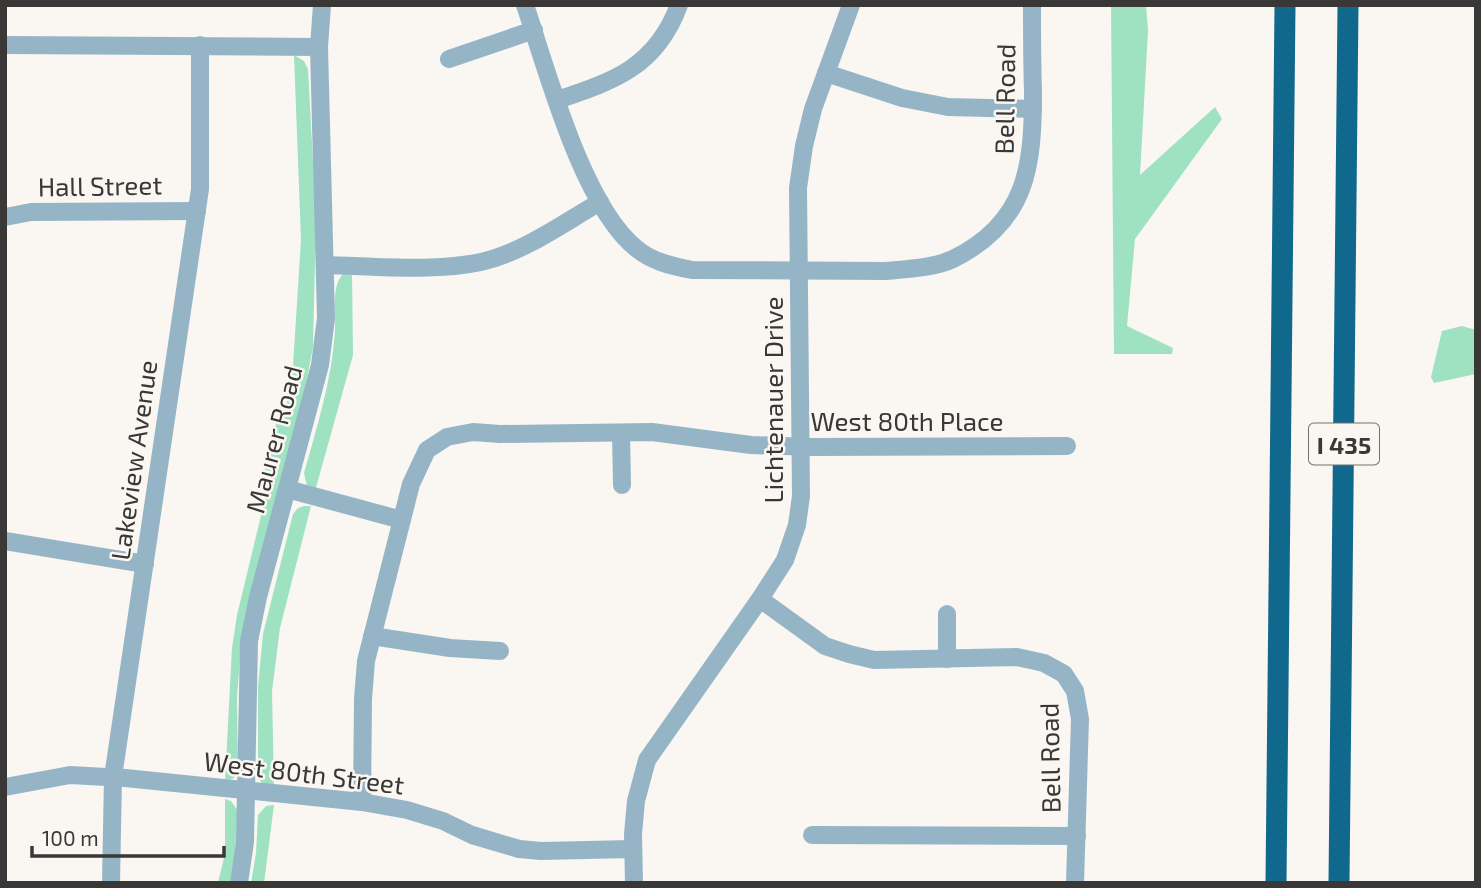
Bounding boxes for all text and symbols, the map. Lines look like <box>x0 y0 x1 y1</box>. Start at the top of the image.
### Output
street label: Bell Road <box>988 43 1020 155</box>
street label: Hall Street <box>37 168 163 202</box>
street label: Lichtenauer Drive <box>757 296 788 504</box>
street label: Lakeview Avenue <box>104 358 162 562</box>
street label: Maurer Road <box>238 362 308 516</box>
street label: West 80th Place <box>810 405 1004 436</box>
road number: I 435 <box>1309 424 1379 464</box>
street label: Bell Road <box>1033 702 1065 814</box>
street label: West 80th Street <box>202 744 406 800</box>
scale bar <box>32 814 224 858</box>
text: 100 m <box>42 825 99 850</box>

